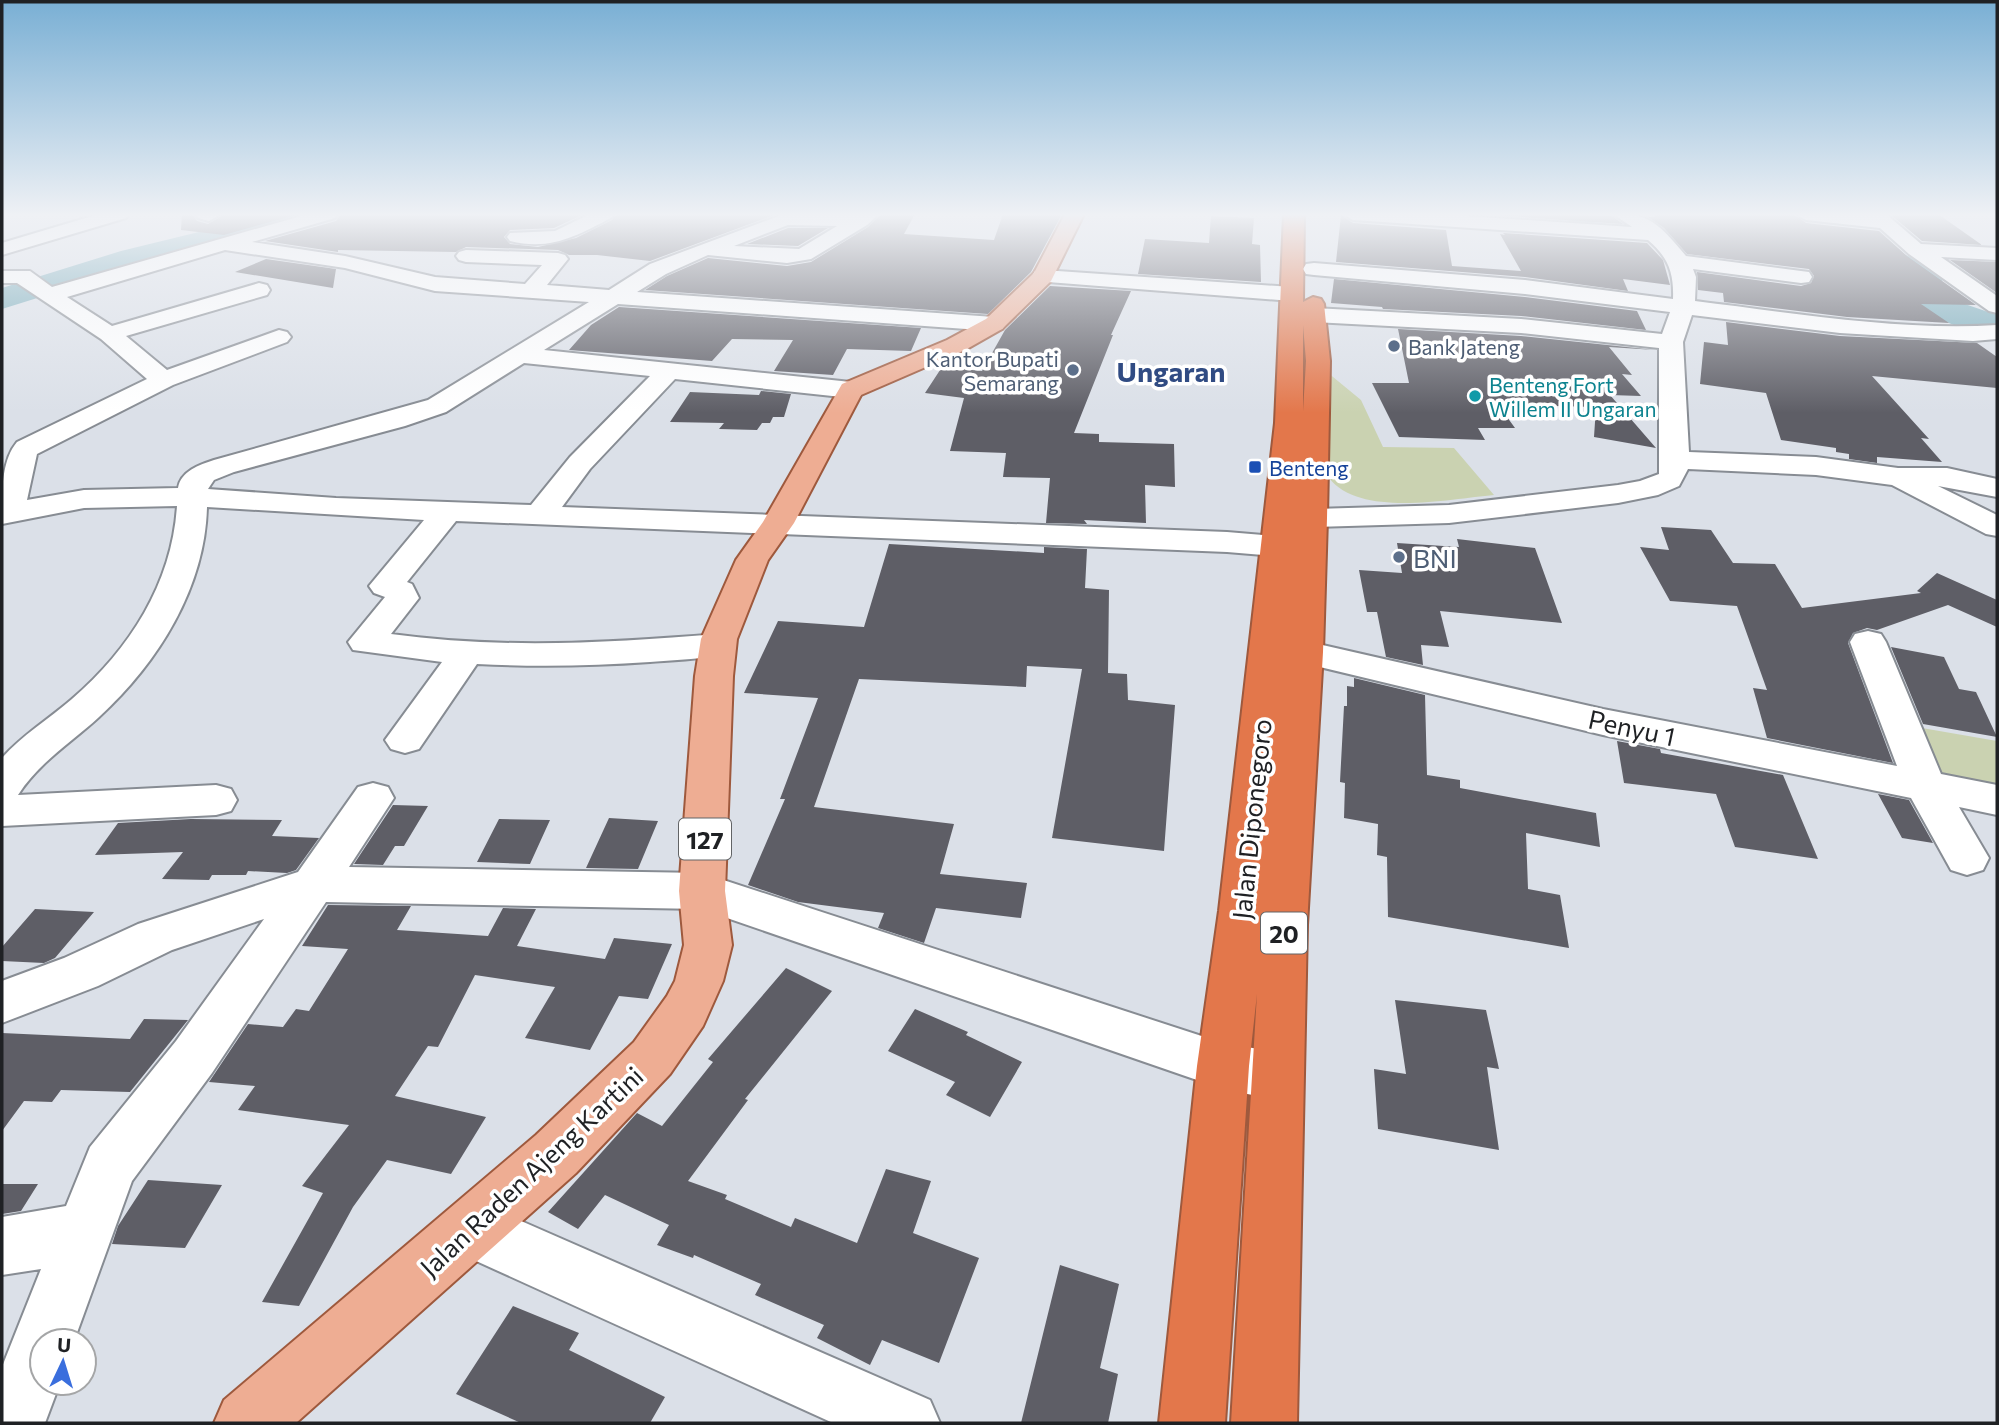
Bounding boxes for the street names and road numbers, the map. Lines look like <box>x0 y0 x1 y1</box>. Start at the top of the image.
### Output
street label: Penyu 1 <box>1586 703 1678 751</box>
street label: Jalan Diponegoro <box>1225 717 1277 921</box>
road number: 127 <box>679 818 731 860</box>
road number: 20 <box>1261 912 1307 953</box>
street label: Jalan Raden Ajeng Kartini <box>413 1060 649 1282</box>

